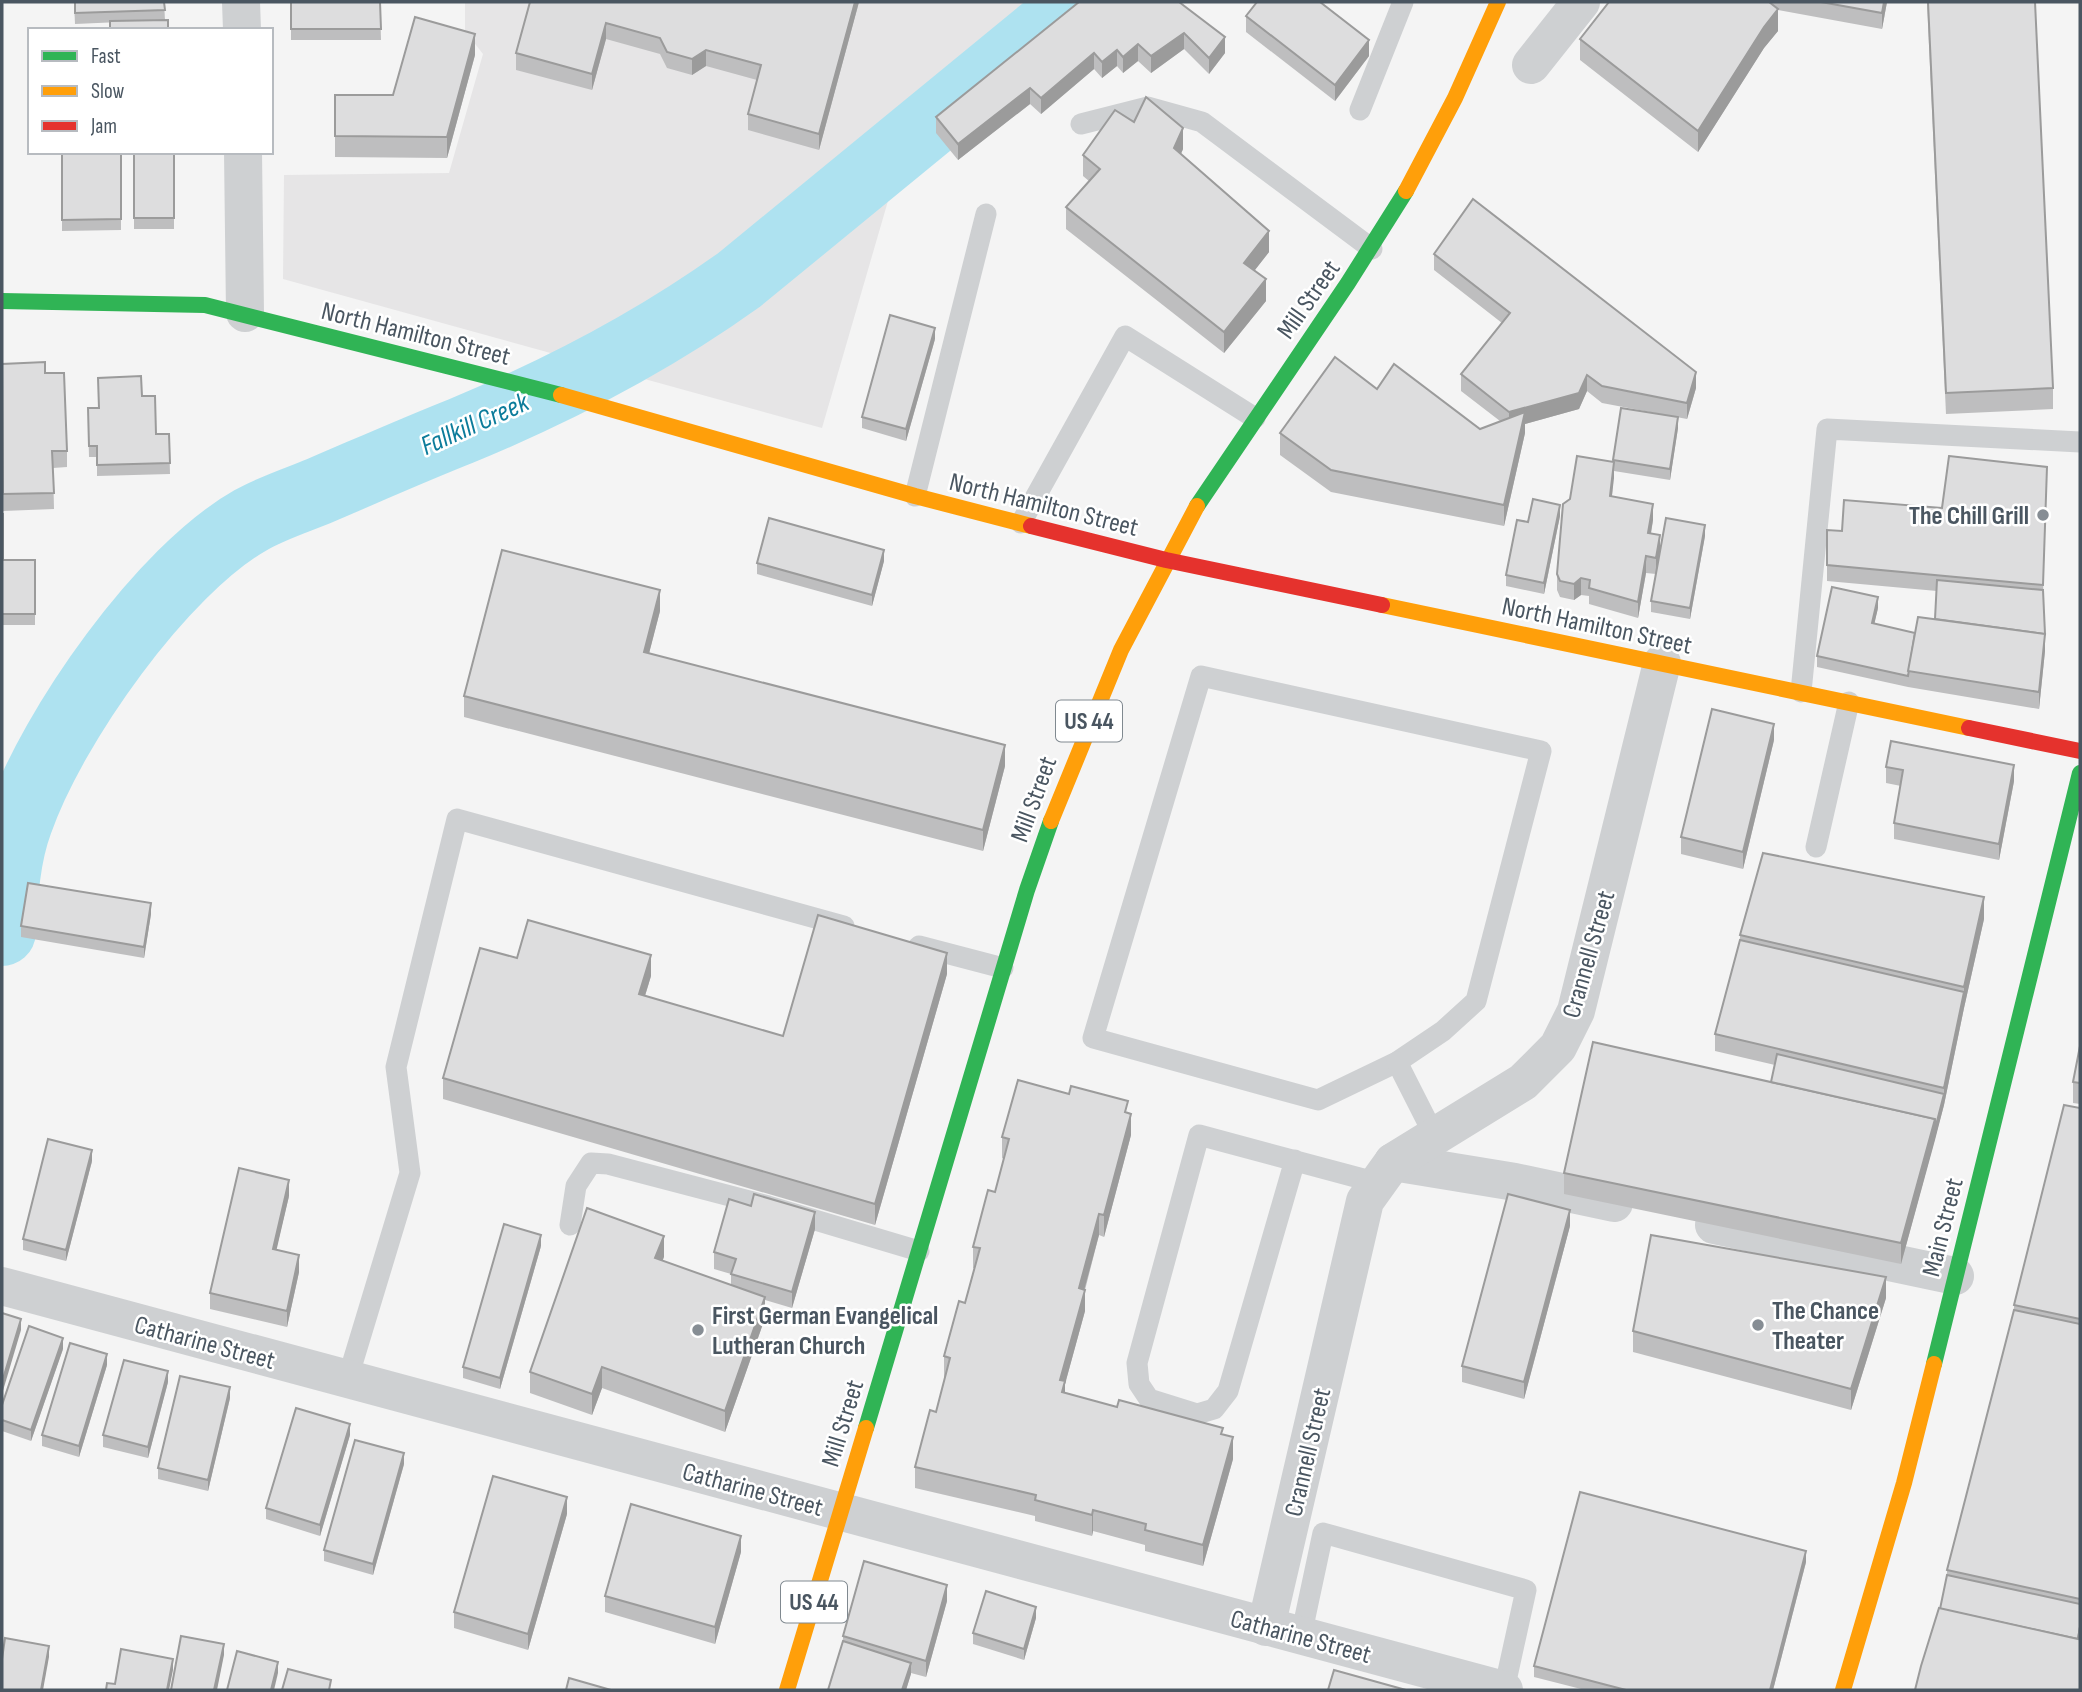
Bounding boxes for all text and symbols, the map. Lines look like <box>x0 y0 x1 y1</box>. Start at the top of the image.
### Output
legend <box>28 28 273 154</box>
text: Fast <box>91 44 121 69</box>
text: Slow <box>91 79 125 104</box>
text: Jam <box>90 114 117 139</box>
street label: Mill Street <box>1271 254 1347 345</box>
street label: North Hamilton Street <box>318 296 513 373</box>
water label: Fallkill Creek <box>416 385 535 463</box>
street label: North Hamilton Street <box>946 467 1141 544</box>
place label: The Chill Grill <box>1909 501 2029 532</box>
marker: The Chill Grill <box>2035 507 2051 523</box>
street label: North Hamilton Street <box>1499 591 1694 662</box>
road number: US 44 <box>1056 700 1122 742</box>
street label: Mill Street <box>1005 752 1064 847</box>
street label: Crannell Street <box>1556 887 1622 1022</box>
street label: Main Street <box>1916 1175 1971 1280</box>
place label: The Chance Theater <box>1772 1296 1879 1357</box>
place label: First German Evangelical Lutheran Church <box>712 1301 938 1362</box>
street label: Catharine Street <box>131 1310 278 1377</box>
marker: The Chance Theater <box>1750 1317 1766 1333</box>
marker: First German Evangelical Lutheran Church <box>690 1322 706 1338</box>
street label: Mill Street <box>816 1376 871 1471</box>
street label: Crannell Street <box>1279 1385 1338 1520</box>
street label: Catharine Street <box>679 1457 826 1524</box>
road number: US 44 <box>781 1582 847 1622</box>
street label: Catharine Street <box>1227 1604 1374 1671</box>

